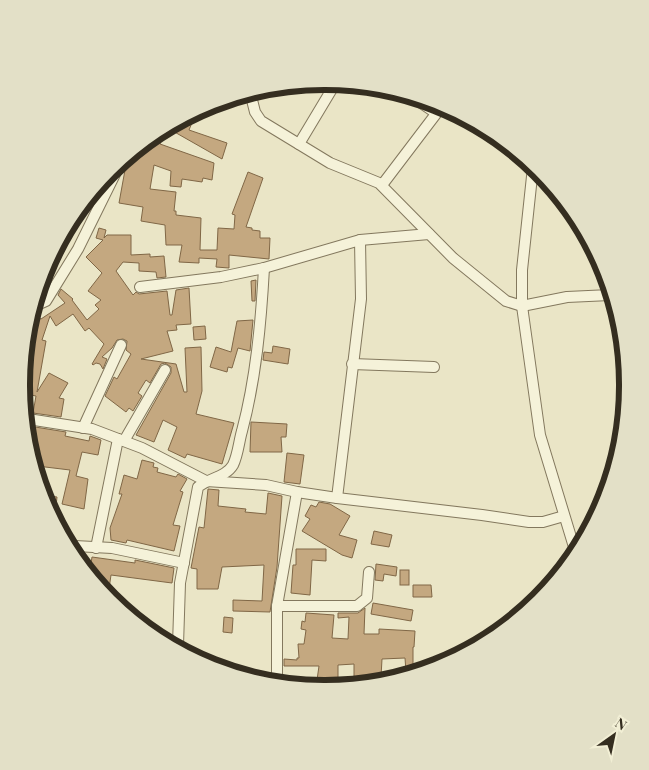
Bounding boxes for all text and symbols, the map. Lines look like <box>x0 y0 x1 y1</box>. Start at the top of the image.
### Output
north arrow <box>589 710 639 760</box>
text: N <box>612 713 631 734</box>

